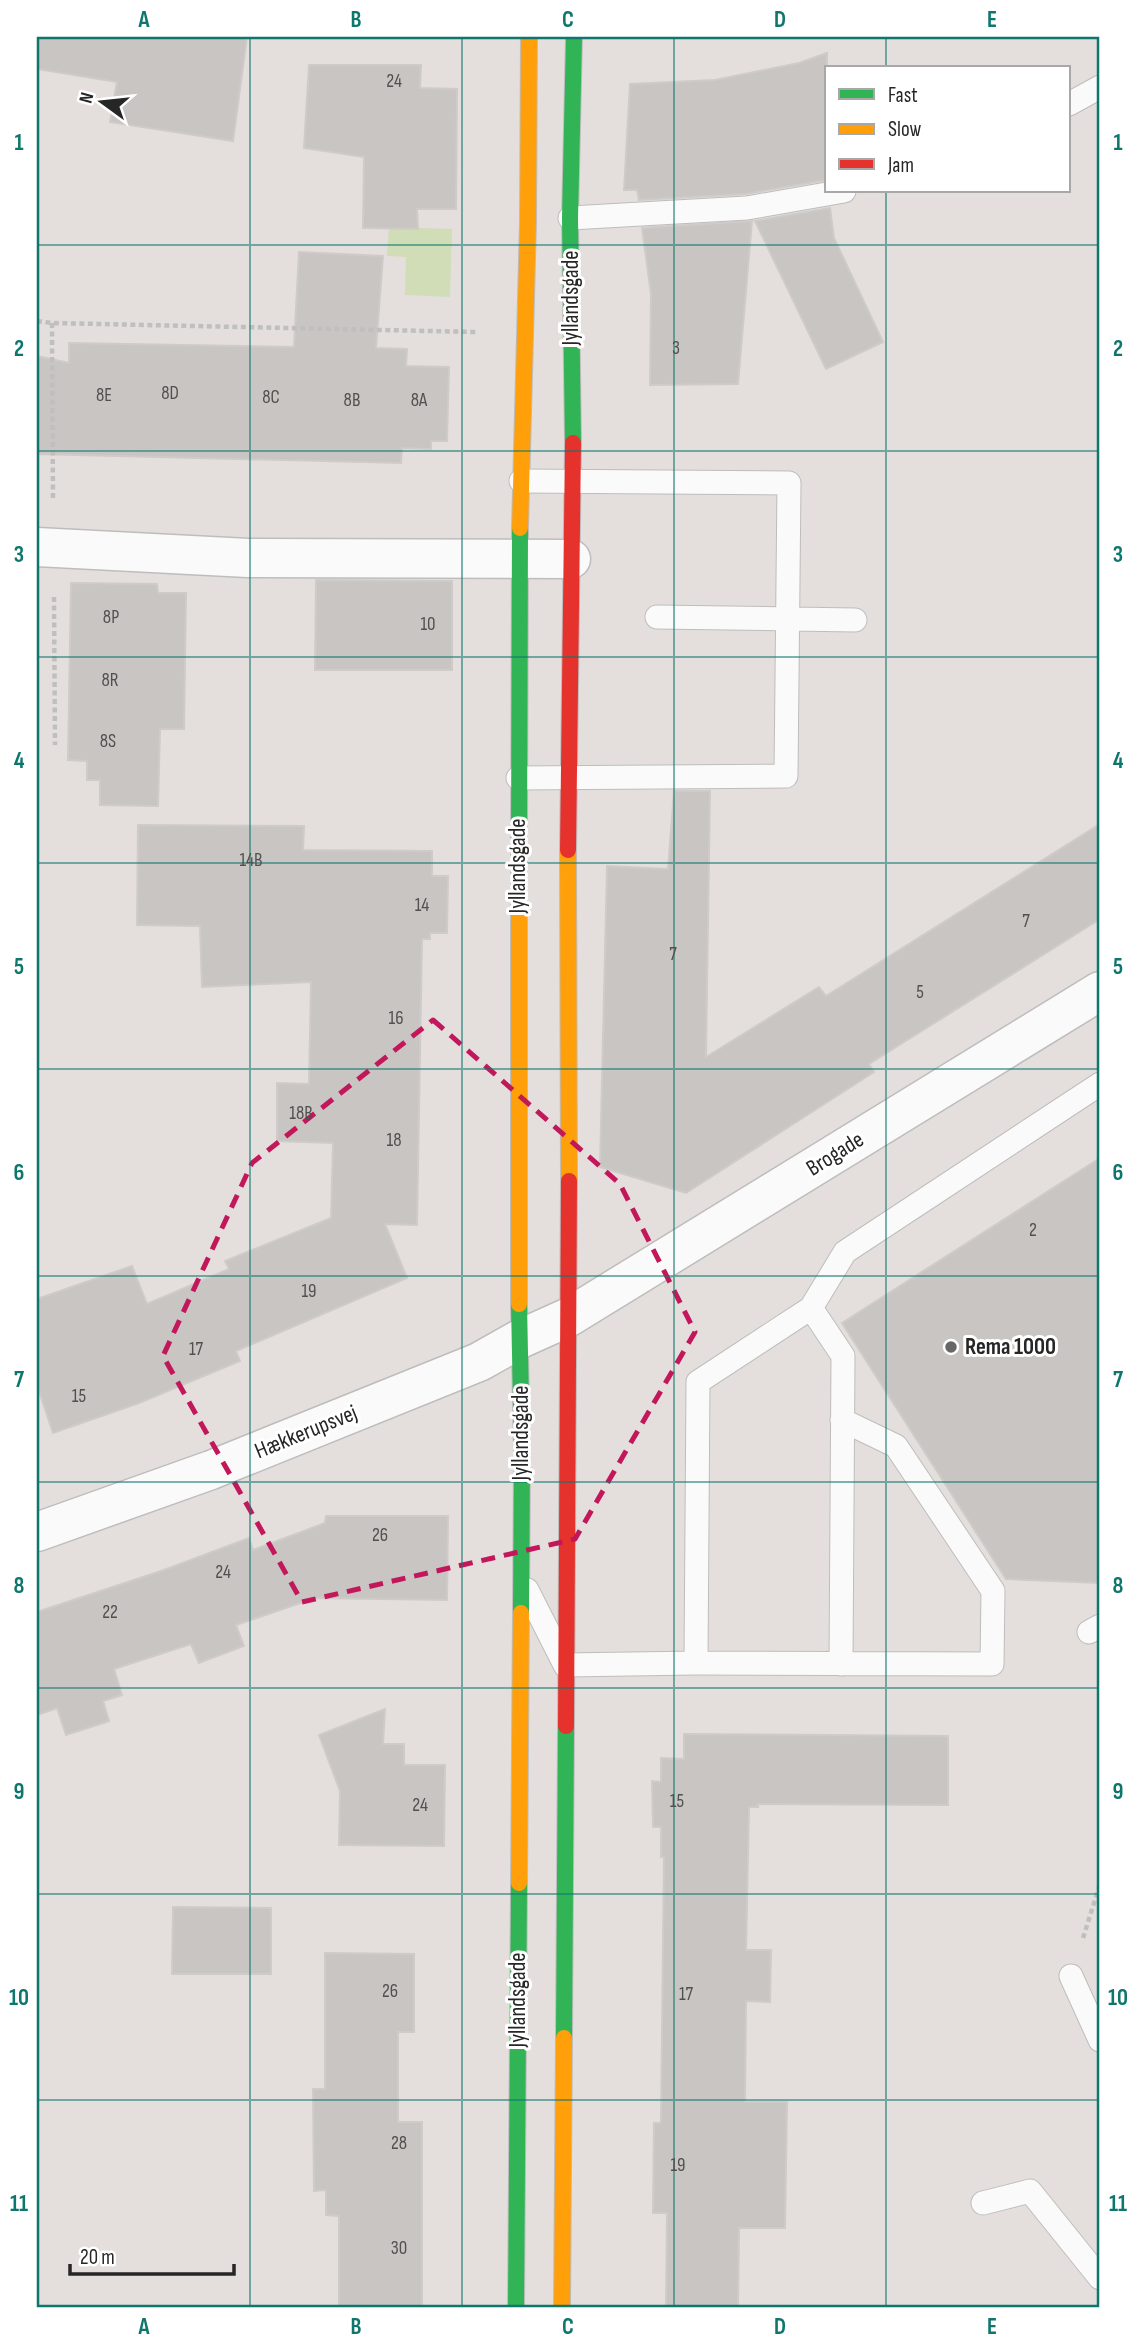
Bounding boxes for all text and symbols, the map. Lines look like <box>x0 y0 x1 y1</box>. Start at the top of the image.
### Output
text: A <box>138 6 151 34</box>
text: B <box>351 6 362 34</box>
text: C <box>562 6 574 34</box>
text: D <box>774 6 786 34</box>
text: E <box>987 6 997 34</box>
north arrow <box>66 66 136 136</box>
legend <box>825 66 1070 192</box>
house number: 24 <box>386 70 402 93</box>
text: Fast <box>888 83 918 108</box>
text: N <box>75 90 99 106</box>
text: Slow <box>888 117 922 142</box>
text: 1 <box>14 129 24 157</box>
text: 1 <box>1113 129 1123 157</box>
text: Jam <box>887 153 914 178</box>
street label: Jyllandsgade <box>557 250 585 347</box>
text: 2 <box>14 335 24 363</box>
text: 2 <box>1113 335 1123 363</box>
house number: 3 <box>672 337 680 360</box>
house number: 8D <box>161 382 179 405</box>
house number: 8E <box>96 384 112 407</box>
house number: 8C <box>262 386 280 409</box>
house number: 8B <box>344 389 360 412</box>
house number: 8A <box>411 389 428 412</box>
text: 3 <box>14 541 24 569</box>
text: 3 <box>1113 541 1123 569</box>
house number: 8P <box>103 606 119 629</box>
house number: 10 <box>420 613 436 636</box>
house number: 8R <box>101 669 119 692</box>
house number: 8S <box>100 730 116 753</box>
text: 4 <box>14 747 25 775</box>
text: 4 <box>1113 747 1124 775</box>
street label: Jyllandsgade <box>504 818 532 915</box>
house number: 14B <box>239 849 263 872</box>
house number: 14 <box>415 894 429 917</box>
house number: 7 <box>1022 910 1030 933</box>
house number: 7 <box>669 943 677 966</box>
text: 5 <box>14 953 24 981</box>
text: 5 <box>1113 953 1123 981</box>
house number: 5 <box>916 981 924 1004</box>
house number: 16 <box>389 1007 403 1030</box>
house number: 18B <box>289 1102 313 1125</box>
street label: Brogade <box>801 1126 869 1182</box>
house number: 18 <box>387 1129 401 1152</box>
text: 6 <box>14 1159 24 1187</box>
text: 6 <box>1113 1159 1123 1187</box>
house number: 2 <box>1029 1219 1037 1242</box>
house number: 19 <box>301 1280 317 1303</box>
place label: Rema 1000 <box>965 1333 1056 1361</box>
house number: 17 <box>189 1338 204 1361</box>
marker: Rema 1000 <box>943 1339 959 1355</box>
text: 7 <box>14 1366 24 1394</box>
text: 7 <box>1113 1366 1123 1394</box>
house number: 15 <box>72 1385 86 1408</box>
street label: Jyllandsgade <box>507 1385 535 1482</box>
street label: Hækkerupsvej <box>251 1399 361 1465</box>
house number: 26 <box>372 1524 388 1547</box>
house number: 24 <box>215 1561 231 1584</box>
text: 8 <box>14 1572 25 1600</box>
text: 8 <box>1113 1572 1124 1600</box>
house number: 22 <box>102 1601 118 1624</box>
text: 9 <box>14 1778 24 1806</box>
text: 9 <box>1113 1778 1123 1806</box>
house number: 15 <box>670 1790 684 1813</box>
house number: 24 <box>412 1794 428 1817</box>
street label: Jyllandsgade <box>504 1952 532 2049</box>
house number: 26 <box>382 1980 398 2003</box>
house number: 17 <box>679 1983 694 2006</box>
text: 10 <box>9 1984 29 2012</box>
text: 10 <box>1108 1984 1128 2012</box>
house number: 28 <box>391 2132 407 2155</box>
house number: 19 <box>670 2154 686 2177</box>
text: 11 <box>10 2190 28 2218</box>
text: 11 <box>1109 2190 1127 2218</box>
scale bar <box>70 2233 234 2277</box>
house number: 30 <box>391 2237 407 2260</box>
text: 20 m <box>80 2245 115 2270</box>
text: A <box>138 2313 151 2341</box>
text: B <box>351 2313 362 2341</box>
text: C <box>562 2313 574 2341</box>
text: D <box>774 2313 786 2341</box>
text: E <box>987 2313 997 2341</box>

